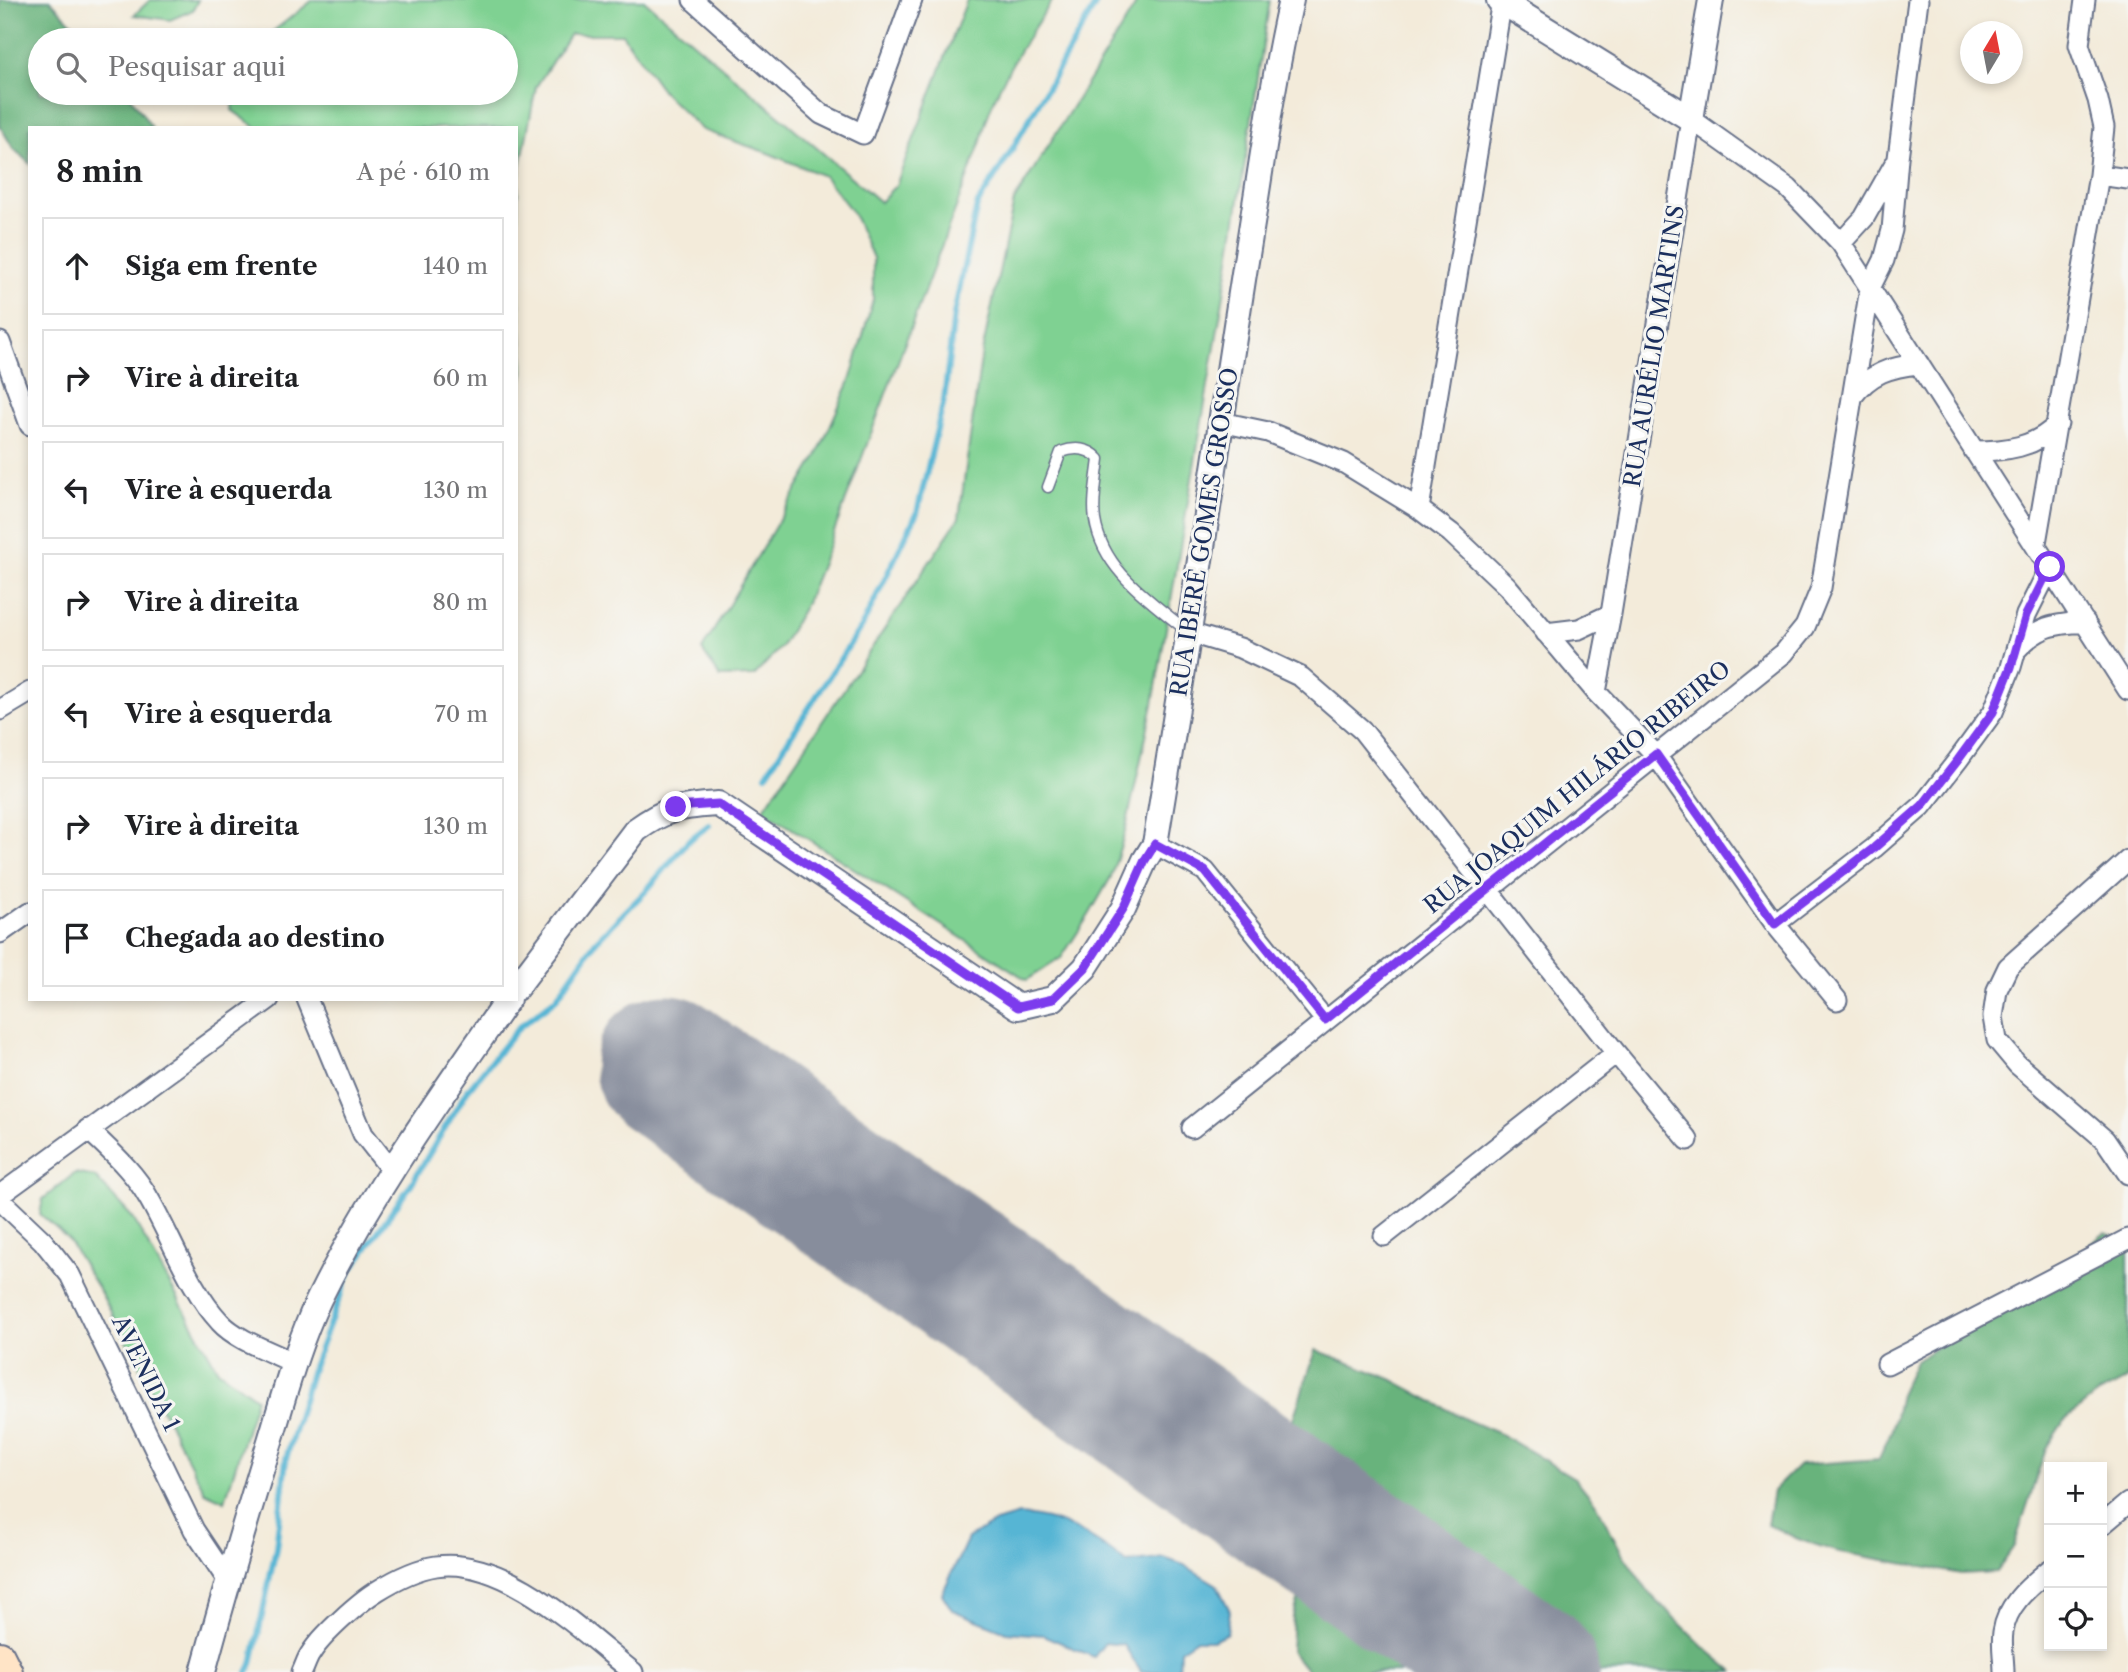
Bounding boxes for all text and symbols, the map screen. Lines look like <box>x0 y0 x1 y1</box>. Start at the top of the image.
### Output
north arrow <box>1960 21 2023 84</box>
search box <box>28 28 518 105</box>
icon: search <box>52 48 90 86</box>
text: Pesquisar aqui <box>108 51 286 83</box>
text: 8 min <box>56 153 143 190</box>
text: A pé · 610 m <box>357 158 490 186</box>
street label: RUA AURÉLIO MARTINS <box>1618 203 1690 489</box>
icon: ahead <box>58 247 96 285</box>
text: Siga em frente <box>125 250 318 282</box>
text: 140 m <box>423 252 488 280</box>
icon: right <box>58 359 96 397</box>
text: Vire à direita <box>125 362 299 394</box>
text: 60 m <box>432 364 488 392</box>
street label: RUA IBERÊ GOMES GROSSO <box>1164 366 1244 698</box>
icon: left <box>58 471 96 509</box>
text: Vire à esquerda <box>125 474 332 506</box>
text: 130 m <box>424 476 488 504</box>
route start <box>2034 551 2065 582</box>
icon: right <box>58 583 96 621</box>
text: Vire à direita <box>125 586 299 618</box>
text: 80 m <box>432 588 488 616</box>
street label: RUA JOAQUIM HILÁRIO RIBEIRO <box>1418 655 1736 919</box>
icon: left <box>58 695 96 733</box>
text: Vire à esquerda <box>125 698 332 730</box>
text: 70 m <box>435 700 488 728</box>
route end <box>660 791 691 822</box>
icon: right <box>58 807 96 845</box>
text: Vire à direita <box>125 810 299 842</box>
text: 130 m <box>424 812 488 840</box>
icon: arrive <box>58 919 96 957</box>
text: Chegada ao destino <box>125 922 385 954</box>
street label: AVENIDA 1 <box>106 1310 186 1436</box>
map controls <box>2044 1462 2107 1651</box>
button: + <box>2044 1462 2107 1525</box>
button: − <box>2044 1525 2107 1588</box>
button: locate <box>2044 1588 2107 1651</box>

